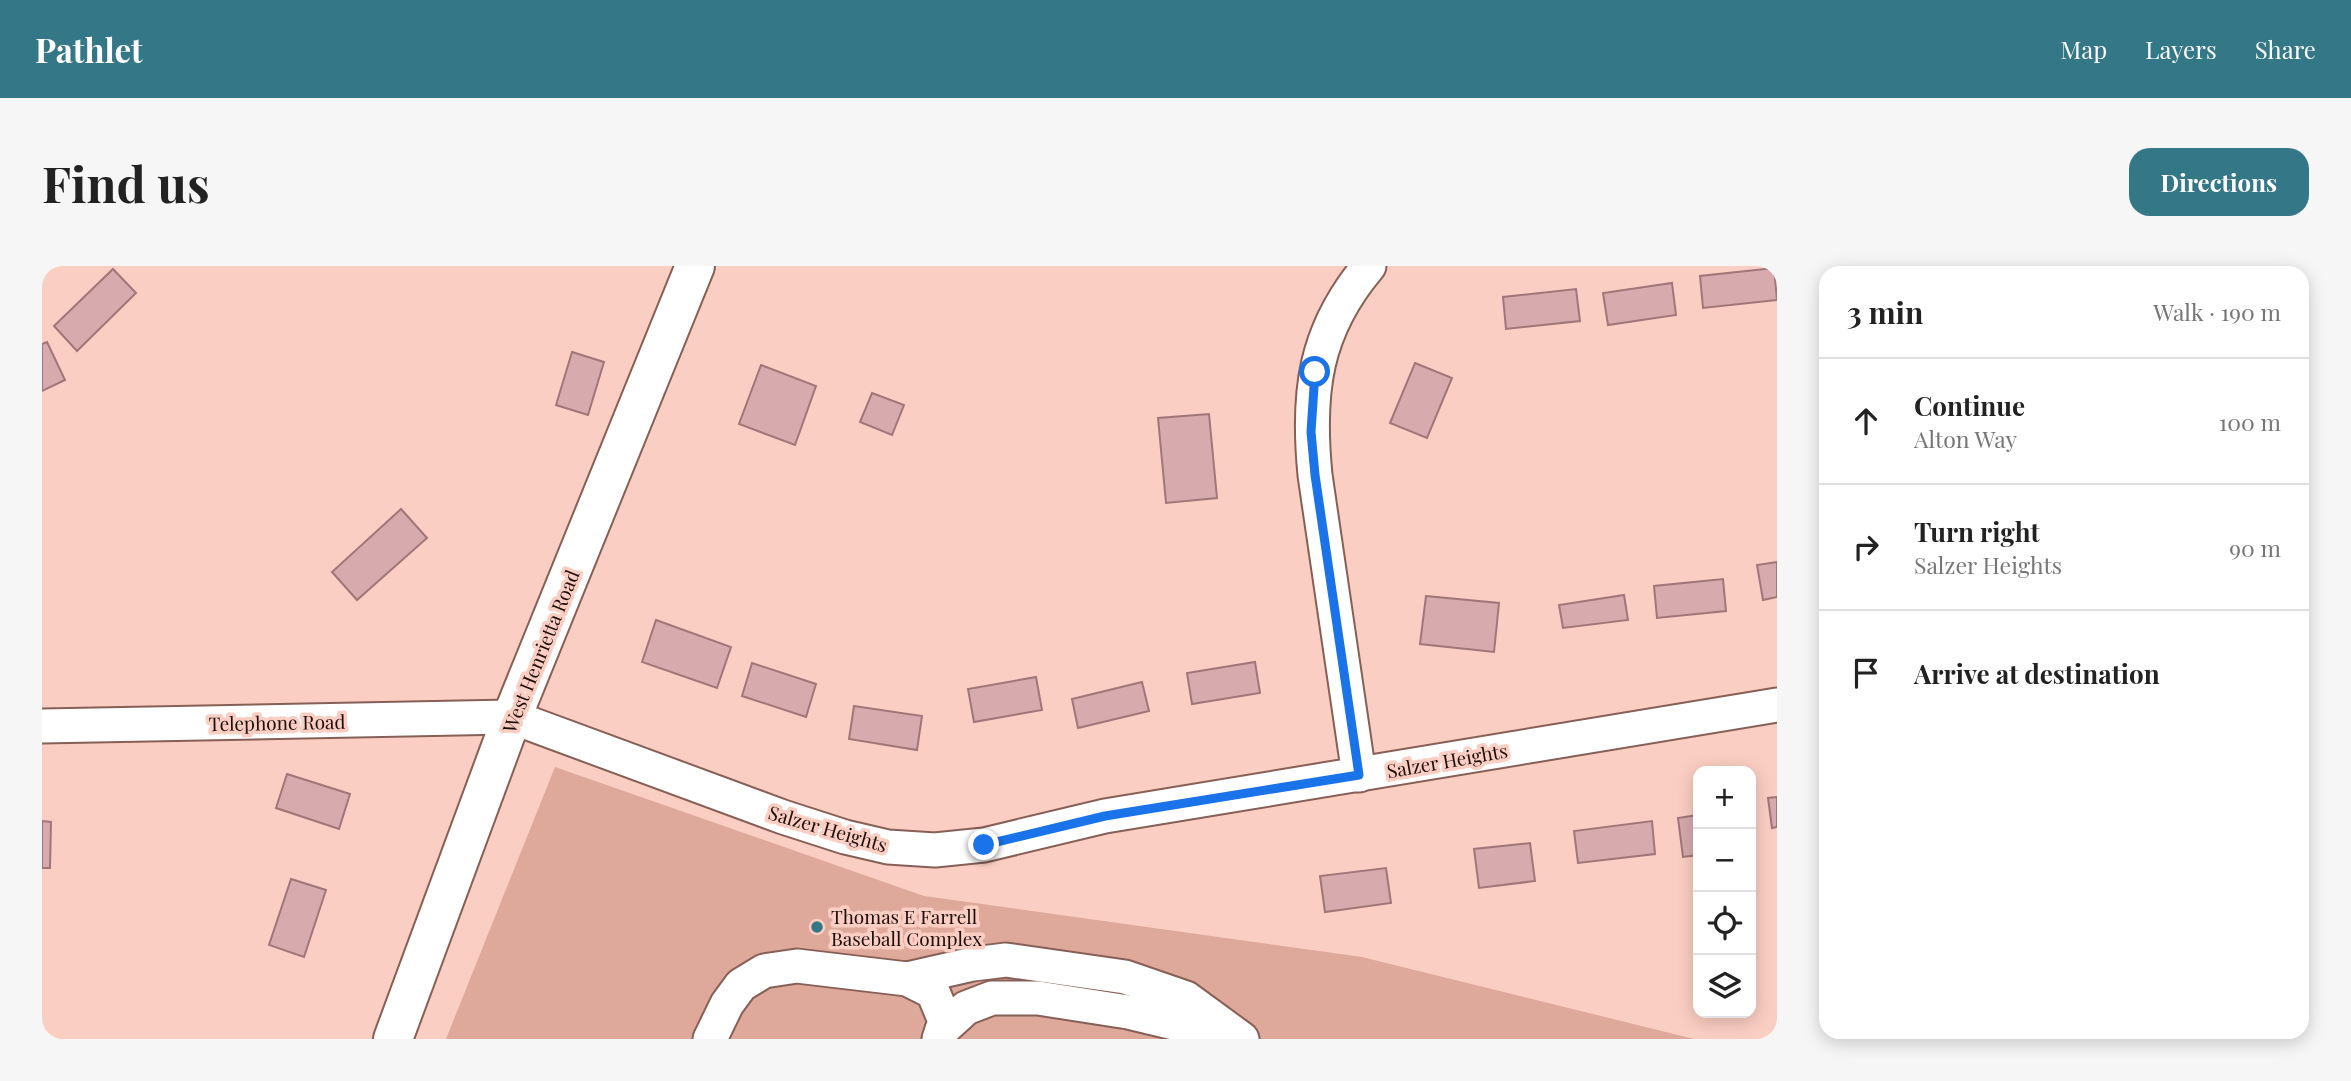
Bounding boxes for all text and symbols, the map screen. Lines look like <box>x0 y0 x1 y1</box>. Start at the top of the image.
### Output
text: Pathlet <box>35 27 143 71</box>
text: Map <box>2061 33 2107 65</box>
text: Layers <box>2145 33 2217 65</box>
text: Share <box>2255 33 2316 65</box>
button: Directions <box>2129 148 2309 216</box>
text: Find us <box>42 150 210 215</box>
text: 3 min <box>1847 292 1923 332</box>
text: Walk · 190 m <box>2153 296 2281 327</box>
route start <box>1299 356 1330 387</box>
text: Continue <box>1914 388 2025 423</box>
icon: ahead <box>1847 402 1885 440</box>
text: 100 m <box>2219 406 2281 437</box>
text: Alton Way <box>1914 423 2017 454</box>
text: Turn right <box>1914 514 2040 549</box>
icon: right <box>1847 528 1885 566</box>
text: 90 m <box>2229 532 2281 563</box>
text: Salzer Heights <box>1914 549 2062 580</box>
street label: West Henrietta Road <box>495 566 585 737</box>
icon: arrive <box>1847 654 1885 692</box>
text: Arrive at destination <box>1914 656 2160 691</box>
street label: Telephone Road <box>208 708 346 736</box>
street label: Salzer Heights <box>1385 737 1509 783</box>
map controls <box>1693 766 1756 1018</box>
button: + <box>1693 766 1756 829</box>
street label: Salzer Heights <box>766 799 890 857</box>
route end <box>968 829 999 860</box>
button: − <box>1693 829 1756 892</box>
button: locate <box>1693 892 1756 955</box>
place label: Thomas E Farrell Baseball Complex <box>831 903 982 951</box>
marker: Thomas E Farrell Baseball Complex <box>809 919 825 935</box>
button: layers <box>1693 955 1756 1018</box>

